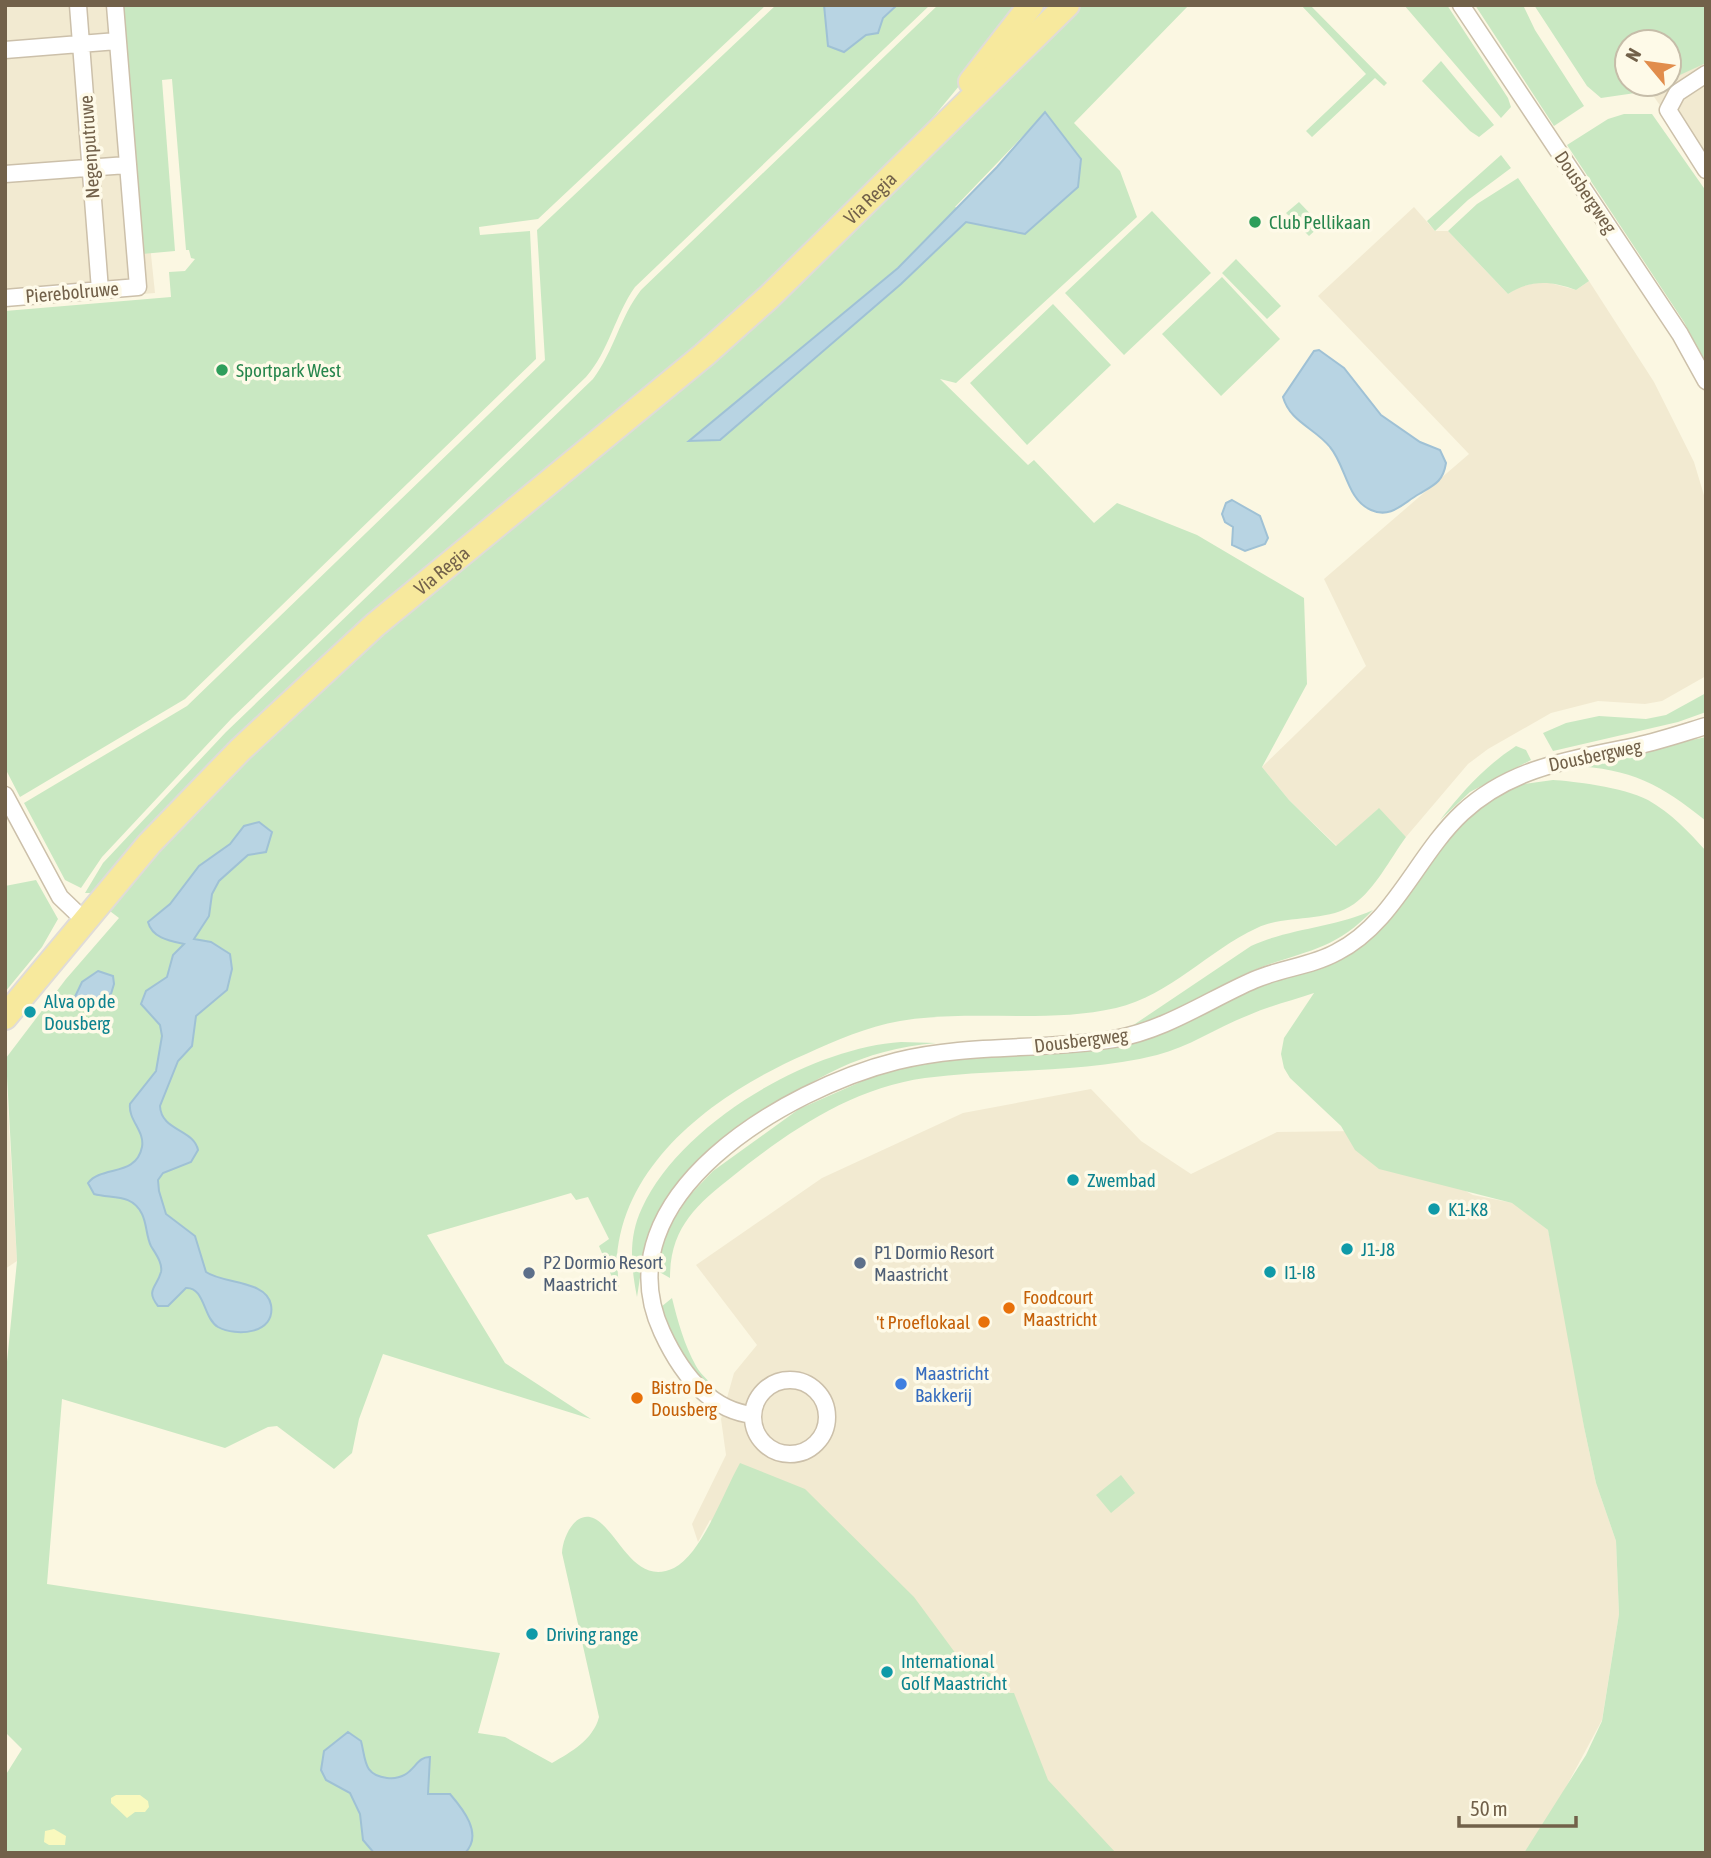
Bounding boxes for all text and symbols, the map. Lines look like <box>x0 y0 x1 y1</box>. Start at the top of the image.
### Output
north arrow <box>1613 28 1683 98</box>
text: N <box>1621 45 1645 65</box>
street label: Negenputruwe <box>74 95 104 199</box>
street label: Dousbergweg <box>1551 147 1622 238</box>
street label: Via Regia <box>839 168 901 229</box>
place label: Club Pellikaan <box>1269 211 1371 233</box>
marker: Club Pellikaan <box>1247 214 1263 230</box>
street label: Pierebolruwe <box>24 277 120 307</box>
place label: Sportpark West <box>236 359 341 381</box>
marker: Sportpark West <box>214 362 230 378</box>
street label: Via Regia <box>410 541 474 599</box>
street label: Dousbergweg <box>1547 734 1644 776</box>
place label: Alva op de Dousberg <box>44 990 115 1034</box>
marker: Alva op de Dousberg <box>22 1004 38 1020</box>
street label: Dousbergweg <box>1033 1023 1130 1057</box>
place label: Zwembad <box>1087 1169 1156 1191</box>
marker: Zwembad <box>1065 1172 1081 1188</box>
place label: K1-K8 <box>1448 1198 1488 1220</box>
marker: K1-K8 <box>1426 1201 1442 1217</box>
place label: J1-J8 <box>1361 1238 1395 1260</box>
place label: P1 Dormio Resort Maastricht <box>874 1241 994 1285</box>
marker: J1-J8 <box>1339 1241 1355 1257</box>
place label: P2 Dormio Resort Maastricht <box>543 1251 663 1295</box>
marker: P1 Dormio Resort Maastricht <box>852 1255 868 1271</box>
place label: I1-I8 <box>1284 1261 1315 1283</box>
marker: I1-I8 <box>1262 1264 1278 1280</box>
marker: P2 Dormio Resort Maastricht <box>521 1265 537 1281</box>
place label: Foodcourt Maastricht <box>1023 1286 1097 1330</box>
marker: Foodcourt Maastricht <box>1001 1300 1017 1316</box>
place label: 't Proeflokaal <box>876 1311 970 1333</box>
marker: 't Proeflokaal <box>976 1314 992 1330</box>
place label: Maastricht Bakkerij <box>915 1362 989 1406</box>
place label: Bistro De Dousberg <box>651 1376 718 1420</box>
marker: Maastricht Bakkerij <box>893 1376 909 1392</box>
marker: Bistro De Dousberg <box>629 1390 645 1406</box>
place label: Driving range <box>546 1623 639 1645</box>
marker: Driving range <box>524 1626 540 1642</box>
place label: International Golf Maastricht <box>901 1650 1007 1694</box>
marker: International Golf Maastricht <box>879 1664 895 1680</box>
scale bar <box>1459 1784 1576 1828</box>
text: 50 m <box>1470 1796 1508 1820</box>

